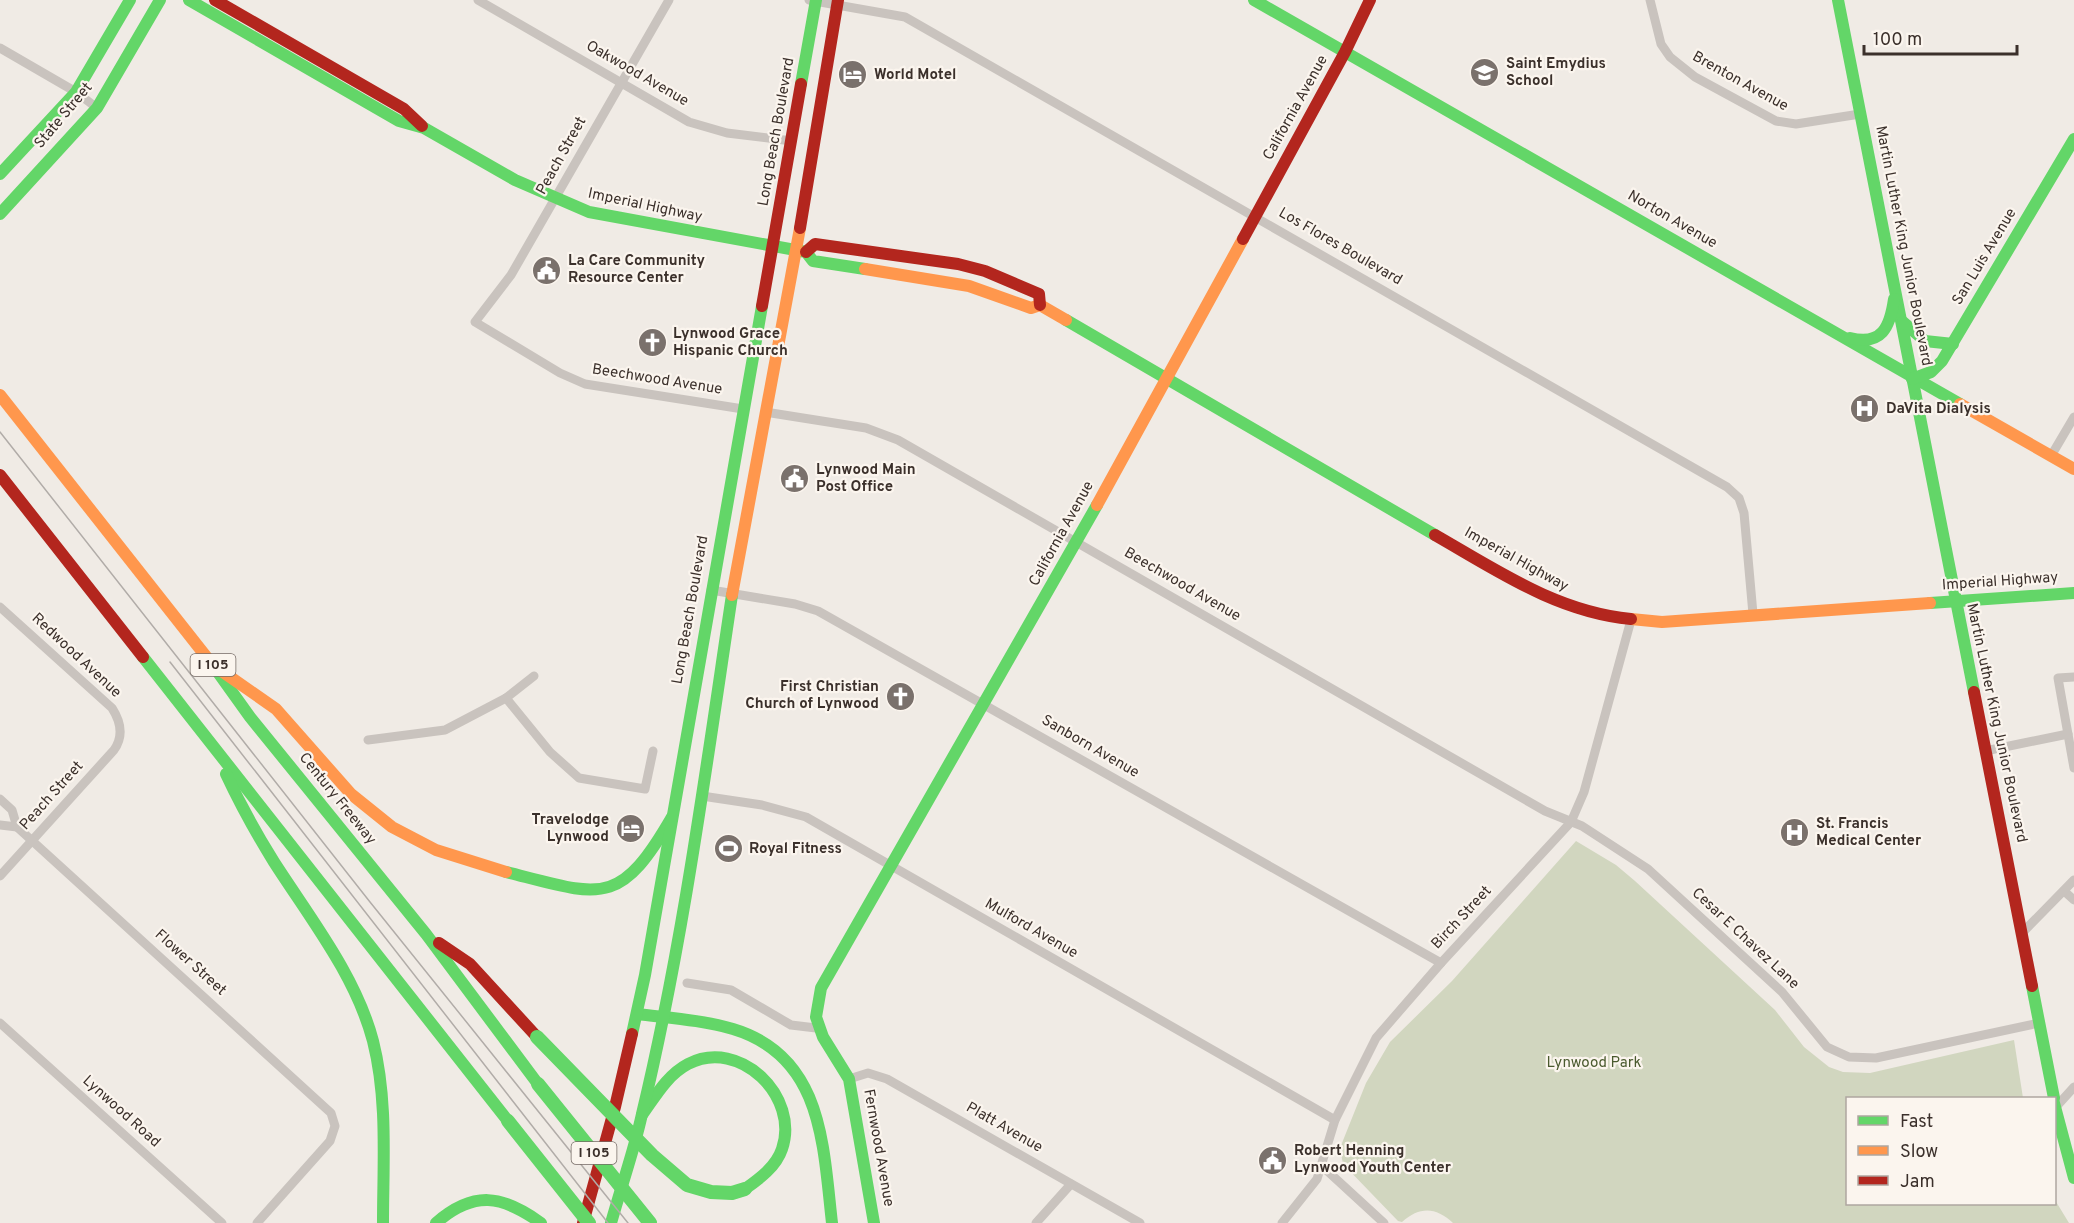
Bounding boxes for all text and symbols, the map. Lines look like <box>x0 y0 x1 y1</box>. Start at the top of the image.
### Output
scale bar <box>1864 18 2017 56</box>
text: 100 m <box>1873 29 1922 52</box>
street label: Oakwood Avenue <box>582 37 692 111</box>
street label: Brenton Avenue <box>1689 48 1791 116</box>
street label: California Avenue <box>1259 52 1333 164</box>
place label: Saint Emydius School <box>1506 55 1606 91</box>
street label: Long Beach Boulevard <box>755 56 799 208</box>
school or university icon: Saint Emydius School <box>1469 57 1501 89</box>
hotel icon: World Motel <box>837 59 869 91</box>
place label: World Motel <box>874 66 956 85</box>
street label: State Street <box>31 79 97 153</box>
street label: Peach Street <box>533 114 591 198</box>
street label: Martin Luther King Junior Boulevard <box>1870 124 1936 368</box>
street label: Imperial Highway <box>586 185 704 227</box>
street label: Norton Avenue <box>1624 187 1720 253</box>
street label: Los Flores Boulevard <box>1275 204 1405 290</box>
street label: San Luis Avenue <box>1949 205 2021 309</box>
place label: La Care Community Resource Center <box>568 252 705 288</box>
public building icon: La Care Community Resource Center <box>531 254 563 286</box>
place label: Lynwood Grace Hispanic Church <box>673 325 788 361</box>
church icon: Lynwood Grace Hispanic Church <box>636 327 668 359</box>
street label: Beechwood Avenue <box>590 360 724 400</box>
hospital icon: DaVita Dialysis <box>1849 393 1881 425</box>
place label: DaVita Dialysis <box>1886 400 1991 419</box>
place label: Lynwood Main Post Office <box>816 461 916 497</box>
public building icon: Lynwood Main Post Office <box>779 463 811 495</box>
street label: California Avenue <box>1025 478 1099 590</box>
street label: Imperial Highway <box>1460 523 1572 597</box>
street label: Long Beach Boulevard <box>669 534 713 686</box>
street label: Beechwood Avenue <box>1120 544 1244 626</box>
street label: Imperial Highway <box>1941 568 2059 596</box>
street label: Martin Luther King Junior Boulevard <box>1961 602 2031 844</box>
street label: Redwood Avenue <box>27 610 125 702</box>
road number: I 105 <box>190 654 236 676</box>
place label: First Christian Church of Lynwood <box>745 678 879 714</box>
church icon: First Christian Church of Lynwood <box>884 680 916 712</box>
street label: Sanborn Avenue <box>1038 711 1142 783</box>
street label: Century Freeway <box>294 749 380 849</box>
street label: Peach Street <box>16 758 88 834</box>
place label: Travelodge Lynwood <box>532 811 609 847</box>
hotel icon: Travelodge Lynwood <box>614 813 646 845</box>
place label: St. Francis Medical Center <box>1816 815 1922 851</box>
hospital icon: St. Francis Medical Center <box>1779 817 1811 849</box>
sports icon: Royal Fitness <box>712 833 744 865</box>
place label: Royal Fitness <box>749 840 842 859</box>
street label: Birch Street <box>1428 882 1496 954</box>
street label: Cesar E Chavez Lane <box>1687 884 1803 994</box>
street label: Mulford Avenue <box>981 895 1081 963</box>
street label: Flower Street <box>150 926 230 1000</box>
park label: Lynwood Park <box>1547 1054 1641 1073</box>
street label: Lynwood Road <box>78 1072 164 1152</box>
street label: Fernwood Avenue <box>858 1088 898 1208</box>
legend <box>1846 1097 2056 1205</box>
street label: Platt Avenue <box>962 1098 1046 1158</box>
text: Fast <box>1900 1111 1933 1134</box>
text: Slow <box>1900 1141 1938 1164</box>
road number: I 105 <box>572 1142 616 1164</box>
place label: Robert Henning Lynwood Youth Center <box>1294 1142 1452 1178</box>
public building icon: Robert Henning Lynwood Youth Center <box>1257 1144 1289 1176</box>
text: Jam <box>1900 1171 1935 1194</box>

